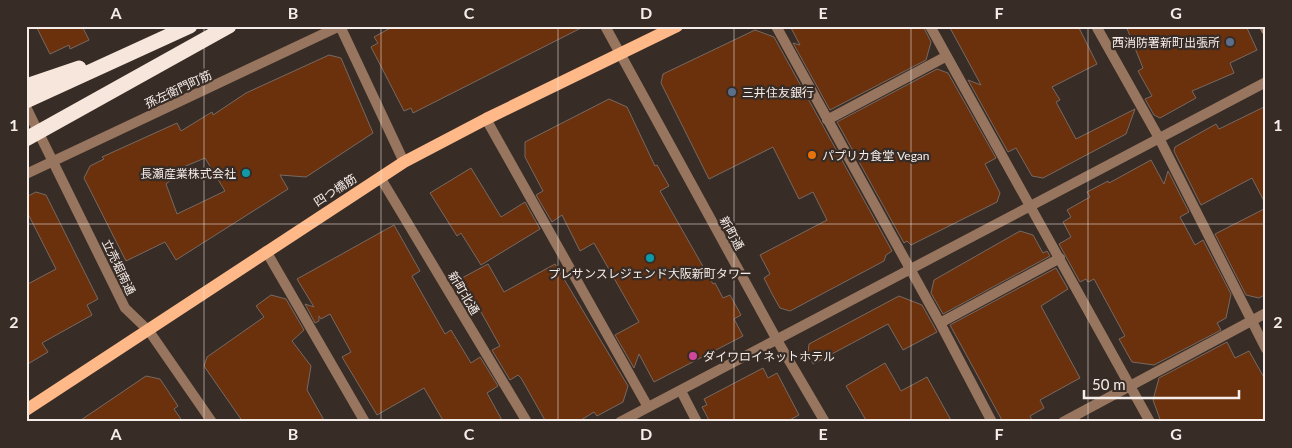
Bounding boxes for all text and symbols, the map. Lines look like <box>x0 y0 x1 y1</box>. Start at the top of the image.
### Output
text: A <box>109 3 122 22</box>
text: B <box>288 3 298 22</box>
text: C <box>464 3 475 22</box>
text: D <box>640 3 652 22</box>
text: E <box>818 3 828 22</box>
text: F <box>994 3 1004 22</box>
text: G <box>1170 3 1182 22</box>
place label: 西消防署新町出張所 <box>1112 35 1220 50</box>
marker: 西消防署新町出張所 <box>1224 36 1236 48</box>
street label: 孫左衛門町筋 <box>142 67 214 111</box>
place label: 三井住友銀行 <box>742 85 814 100</box>
marker: 三井住友銀行 <box>726 86 738 98</box>
text: 1 <box>9 115 19 134</box>
text: 1 <box>1273 115 1283 134</box>
place label: パプリカ食堂 Vegan <box>822 148 930 163</box>
marker: パプリカ食堂 Vegan <box>806 149 818 161</box>
place label: 長瀬産業株式会社 <box>140 166 236 181</box>
marker: 長瀬産業株式会社 <box>240 167 252 179</box>
street label: 四つ橋筋 <box>311 171 359 209</box>
street label: 新町通 <box>717 214 747 252</box>
street label: 立売堀南通 <box>99 237 139 297</box>
marker: プレサンスレジェンド大阪新町タワー <box>644 252 656 264</box>
place label: プレサンスレジェンド大阪新町タワー <box>548 266 752 281</box>
street label: 新町北通 <box>445 269 483 317</box>
text: 2 <box>9 312 19 331</box>
text: 2 <box>1273 312 1283 331</box>
place label: ダイワロイネットホテル <box>703 349 835 364</box>
marker: ダイワロイネットホテル <box>687 350 699 362</box>
scale bar <box>1084 368 1240 400</box>
text: 50 m <box>1092 375 1126 393</box>
text: A <box>109 424 122 443</box>
text: B <box>288 424 298 443</box>
text: C <box>464 424 475 443</box>
text: D <box>640 424 652 443</box>
text: E <box>818 424 828 443</box>
text: F <box>994 424 1004 443</box>
text: G <box>1170 424 1182 443</box>

